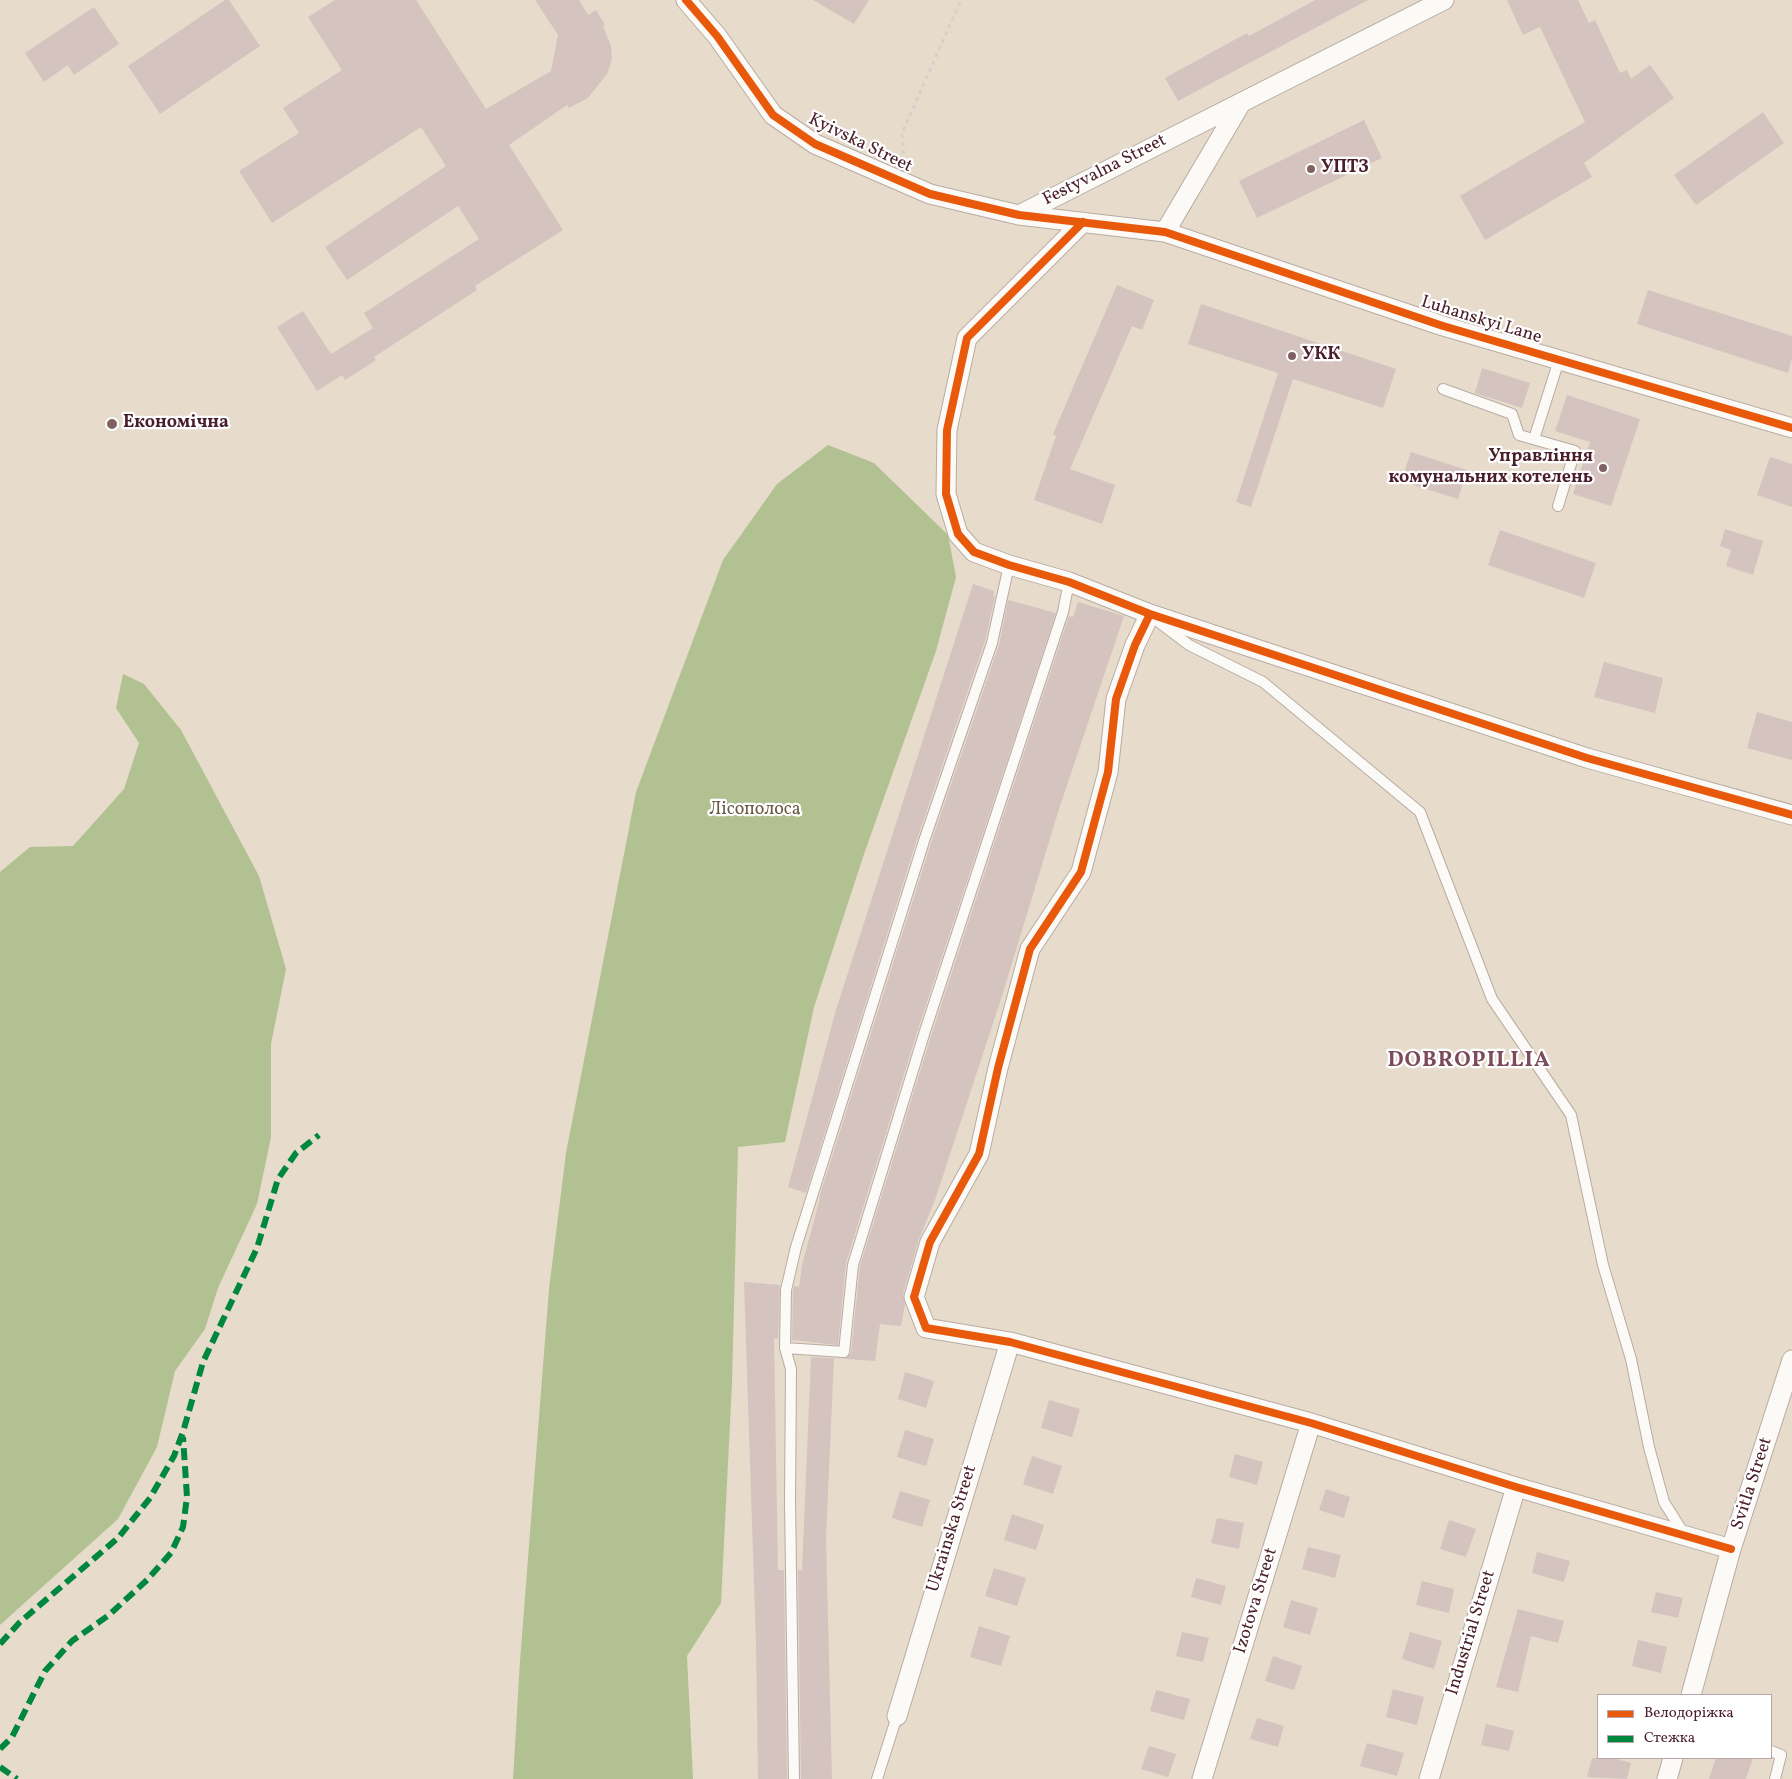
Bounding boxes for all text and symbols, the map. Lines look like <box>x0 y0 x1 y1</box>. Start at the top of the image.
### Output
street label: Kyivska Street <box>805 110 915 178</box>
street label: Festyvalna Street <box>1040 131 1170 211</box>
place label: УПТЗ <box>1321 158 1369 180</box>
marker: УПТЗ <box>1305 163 1317 175</box>
street label: Luhanskyi Lane <box>1418 292 1544 350</box>
place label: УКК <box>1302 345 1341 367</box>
marker: УКК <box>1286 350 1298 362</box>
place label: Економічна <box>123 413 229 435</box>
marker: Економічна <box>105 417 119 431</box>
place label: Управління комунальних котелень <box>1389 447 1593 489</box>
marker: Управління комунальних котелень <box>1597 462 1609 474</box>
park label: Лісополоса <box>709 800 801 822</box>
district label: DOBROPILLIA <box>1386 1049 1552 1075</box>
street label: Svitla Street <box>1728 1435 1778 1533</box>
street label: Ukrainska Street <box>923 1463 983 1595</box>
street label: Izotova Street <box>1231 1545 1283 1657</box>
street label: Industrial Street <box>1443 1568 1501 1698</box>
legend <box>1597 1694 1772 1759</box>
text: Велодоріжка <box>1644 1703 1734 1724</box>
text: Стежка <box>1644 1728 1695 1749</box>

